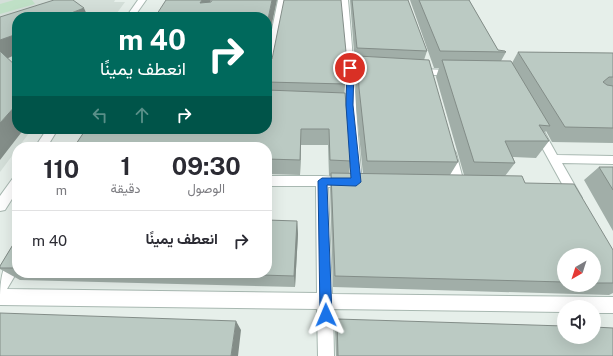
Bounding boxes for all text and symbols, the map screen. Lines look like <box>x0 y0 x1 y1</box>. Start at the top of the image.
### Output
text: 40 m <box>118 23 186 56</box>
icon: right <box>200 28 252 80</box>
pin <box>333 51 367 85</box>
icon: arrive <box>339 57 361 79</box>
text: انعطف يمينًا <box>100 58 186 79</box>
icon: left <box>89 104 111 126</box>
icon: ahead <box>131 104 153 126</box>
icon: right <box>173 104 195 126</box>
text: 1 <box>120 152 131 180</box>
text: 09:30 <box>172 152 241 180</box>
text: 110 <box>43 155 79 183</box>
text: دقيقة <box>110 181 141 196</box>
text: الوصول <box>188 181 225 196</box>
text: m <box>56 183 67 198</box>
text: انعطف يمينًا <box>145 230 218 247</box>
icon: right <box>230 230 252 252</box>
text: 40 m <box>32 232 67 249</box>
north arrow <box>557 248 601 292</box>
map controls <box>557 248 601 344</box>
position arrow <box>305 294 347 336</box>
button: sound <box>557 300 601 344</box>

